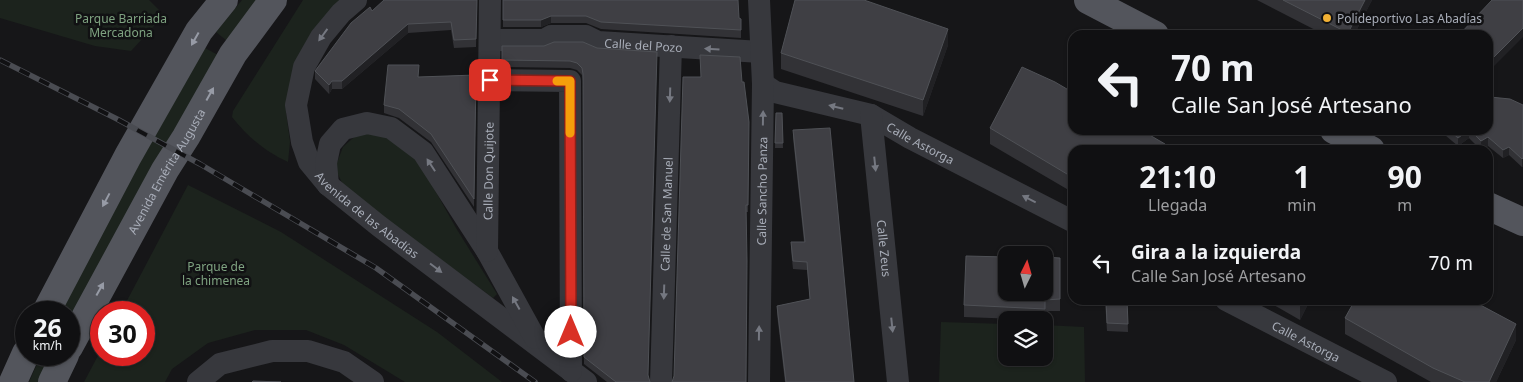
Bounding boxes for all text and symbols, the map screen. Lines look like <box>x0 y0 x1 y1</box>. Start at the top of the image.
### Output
park label: Parque Barriada Mercadona <box>75 10 167 41</box>
place label: Polideportivo Las Abadías <box>1337 10 1482 27</box>
marker: Polideportivo Las Abadías <box>1321 12 1333 24</box>
one-way arrow <box>318 29 328 42</box>
one-way arrow <box>190 32 199 45</box>
street label: Calle del Pozo <box>604 34 683 56</box>
text: 70 m <box>1171 44 1254 91</box>
one-way arrow <box>704 45 720 53</box>
icon: left <box>1088 50 1153 115</box>
pin <box>469 59 511 101</box>
icon: arrive <box>476 66 504 94</box>
one-way arrow <box>206 87 214 102</box>
one-way arrow <box>666 87 674 103</box>
text: Calle San José Artesano <box>1171 89 1412 119</box>
one-way arrow <box>828 103 843 111</box>
street label: Avenida Emérita Augusta <box>123 105 209 237</box>
one-way arrow <box>759 110 767 126</box>
street label: Calle Astorga <box>884 118 957 168</box>
street label: Calle Don Quijote <box>479 121 497 220</box>
street label: Calle Sancho Panza <box>752 137 771 245</box>
one-way arrow <box>871 156 879 172</box>
text: 21:10 <box>1139 156 1216 197</box>
text: 1 <box>1293 156 1310 197</box>
text: 90 <box>1387 156 1422 197</box>
street label: Calle de San Manuel <box>656 157 676 271</box>
one-way arrow <box>426 158 436 171</box>
street label: Avenida de las Abadías <box>312 168 423 262</box>
one-way arrow <box>102 192 110 207</box>
text: Llegada <box>1148 194 1207 216</box>
text: min <box>1287 194 1316 216</box>
text: m <box>1397 194 1412 216</box>
one-way arrow <box>1022 195 1036 203</box>
street label: Calle Zeus <box>873 219 896 278</box>
text: Gira a la izquierda <box>1131 239 1301 265</box>
north arrow <box>998 246 1052 301</box>
map controls <box>998 246 1053 366</box>
icon: left <box>1088 249 1116 277</box>
text: 70 m <box>1429 250 1473 276</box>
park label: Parque de la chimenea <box>182 258 250 289</box>
one-way arrow <box>429 263 442 274</box>
text: Calle San José Artesano <box>1131 265 1306 287</box>
one-way arrow <box>96 282 105 295</box>
one-way arrow <box>660 285 668 301</box>
one-way arrow <box>512 296 520 310</box>
speed limit sign: 30 <box>90 301 155 366</box>
position arrow <box>544 305 596 357</box>
text: 26 <box>33 310 62 344</box>
button: layers <box>998 311 1053 366</box>
street label: Calle Astorga <box>1269 317 1343 366</box>
one-way arrow <box>888 318 896 334</box>
one-way arrow <box>755 325 763 341</box>
text: km/h <box>33 337 62 354</box>

